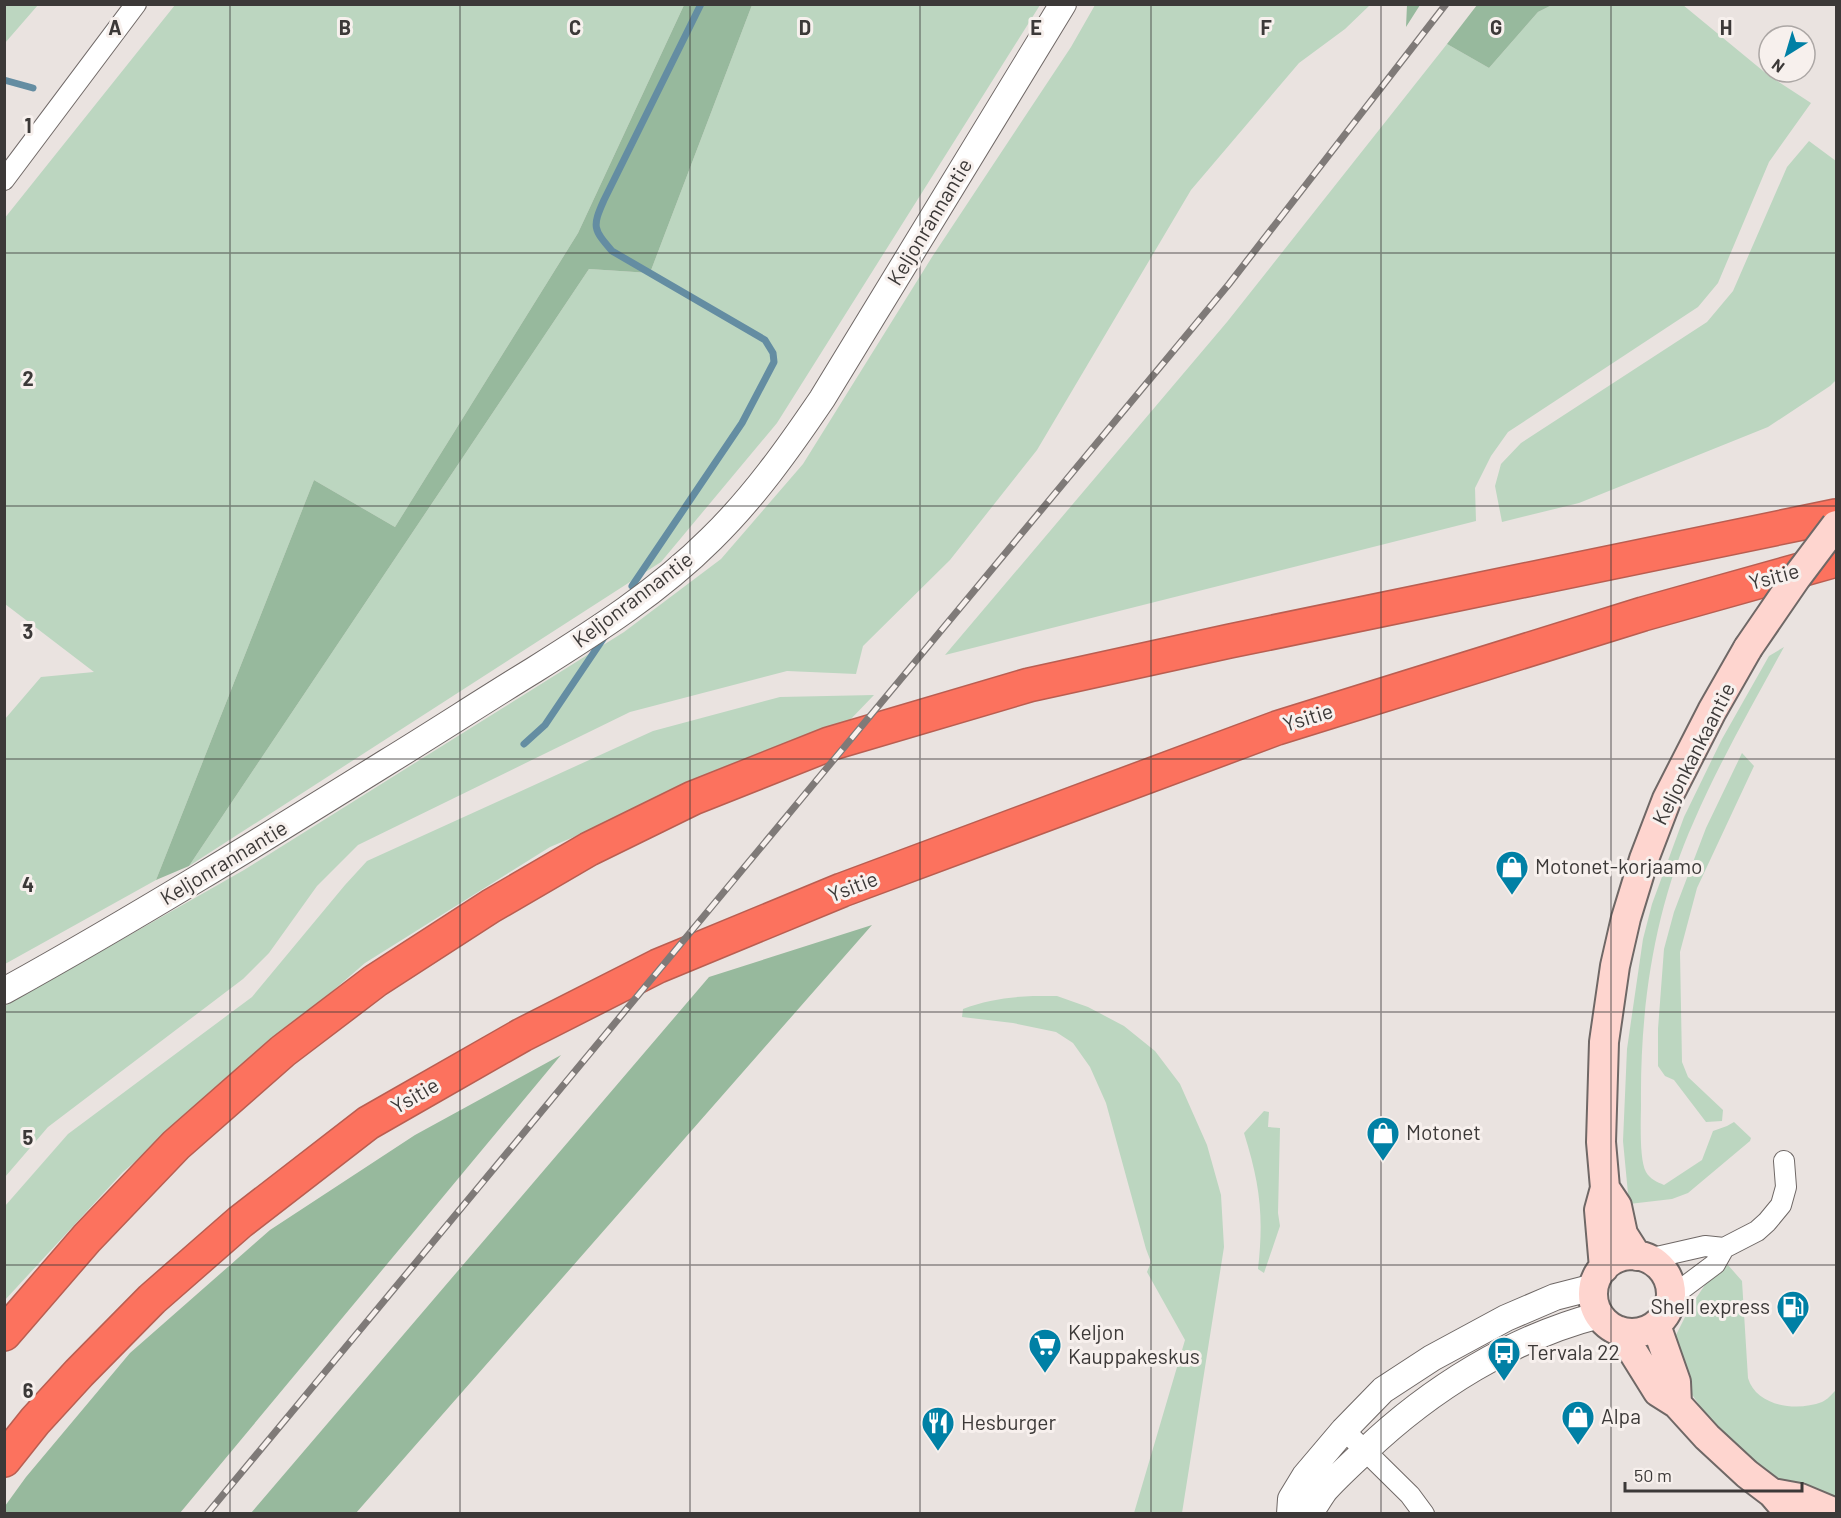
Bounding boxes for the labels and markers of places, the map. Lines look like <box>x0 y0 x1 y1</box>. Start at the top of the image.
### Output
shop icon: Motonet-korjaamo <box>1494 849 1530 896</box>
place label: Motonet-korjaamo <box>1535 853 1702 878</box>
shop icon: Motonet <box>1365 1115 1401 1162</box>
place label: Motonet <box>1406 1119 1481 1144</box>
fuel station icon: Shell express <box>1775 1289 1811 1336</box>
place label: Shell express <box>1651 1293 1770 1318</box>
place label: Keljon Kauppakeskus <box>1068 1319 1200 1368</box>
supermarket icon: Keljon Kauppakeskus <box>1027 1327 1063 1374</box>
bus stop icon: Tervala 22 <box>1486 1335 1522 1382</box>
place label: Tervala 22 <box>1527 1339 1620 1364</box>
shop icon: Alpa <box>1560 1399 1596 1446</box>
place label: Alpa <box>1601 1403 1641 1428</box>
restaurant icon: Hesburger <box>920 1405 956 1452</box>
place label: Hesburger <box>961 1409 1056 1434</box>

